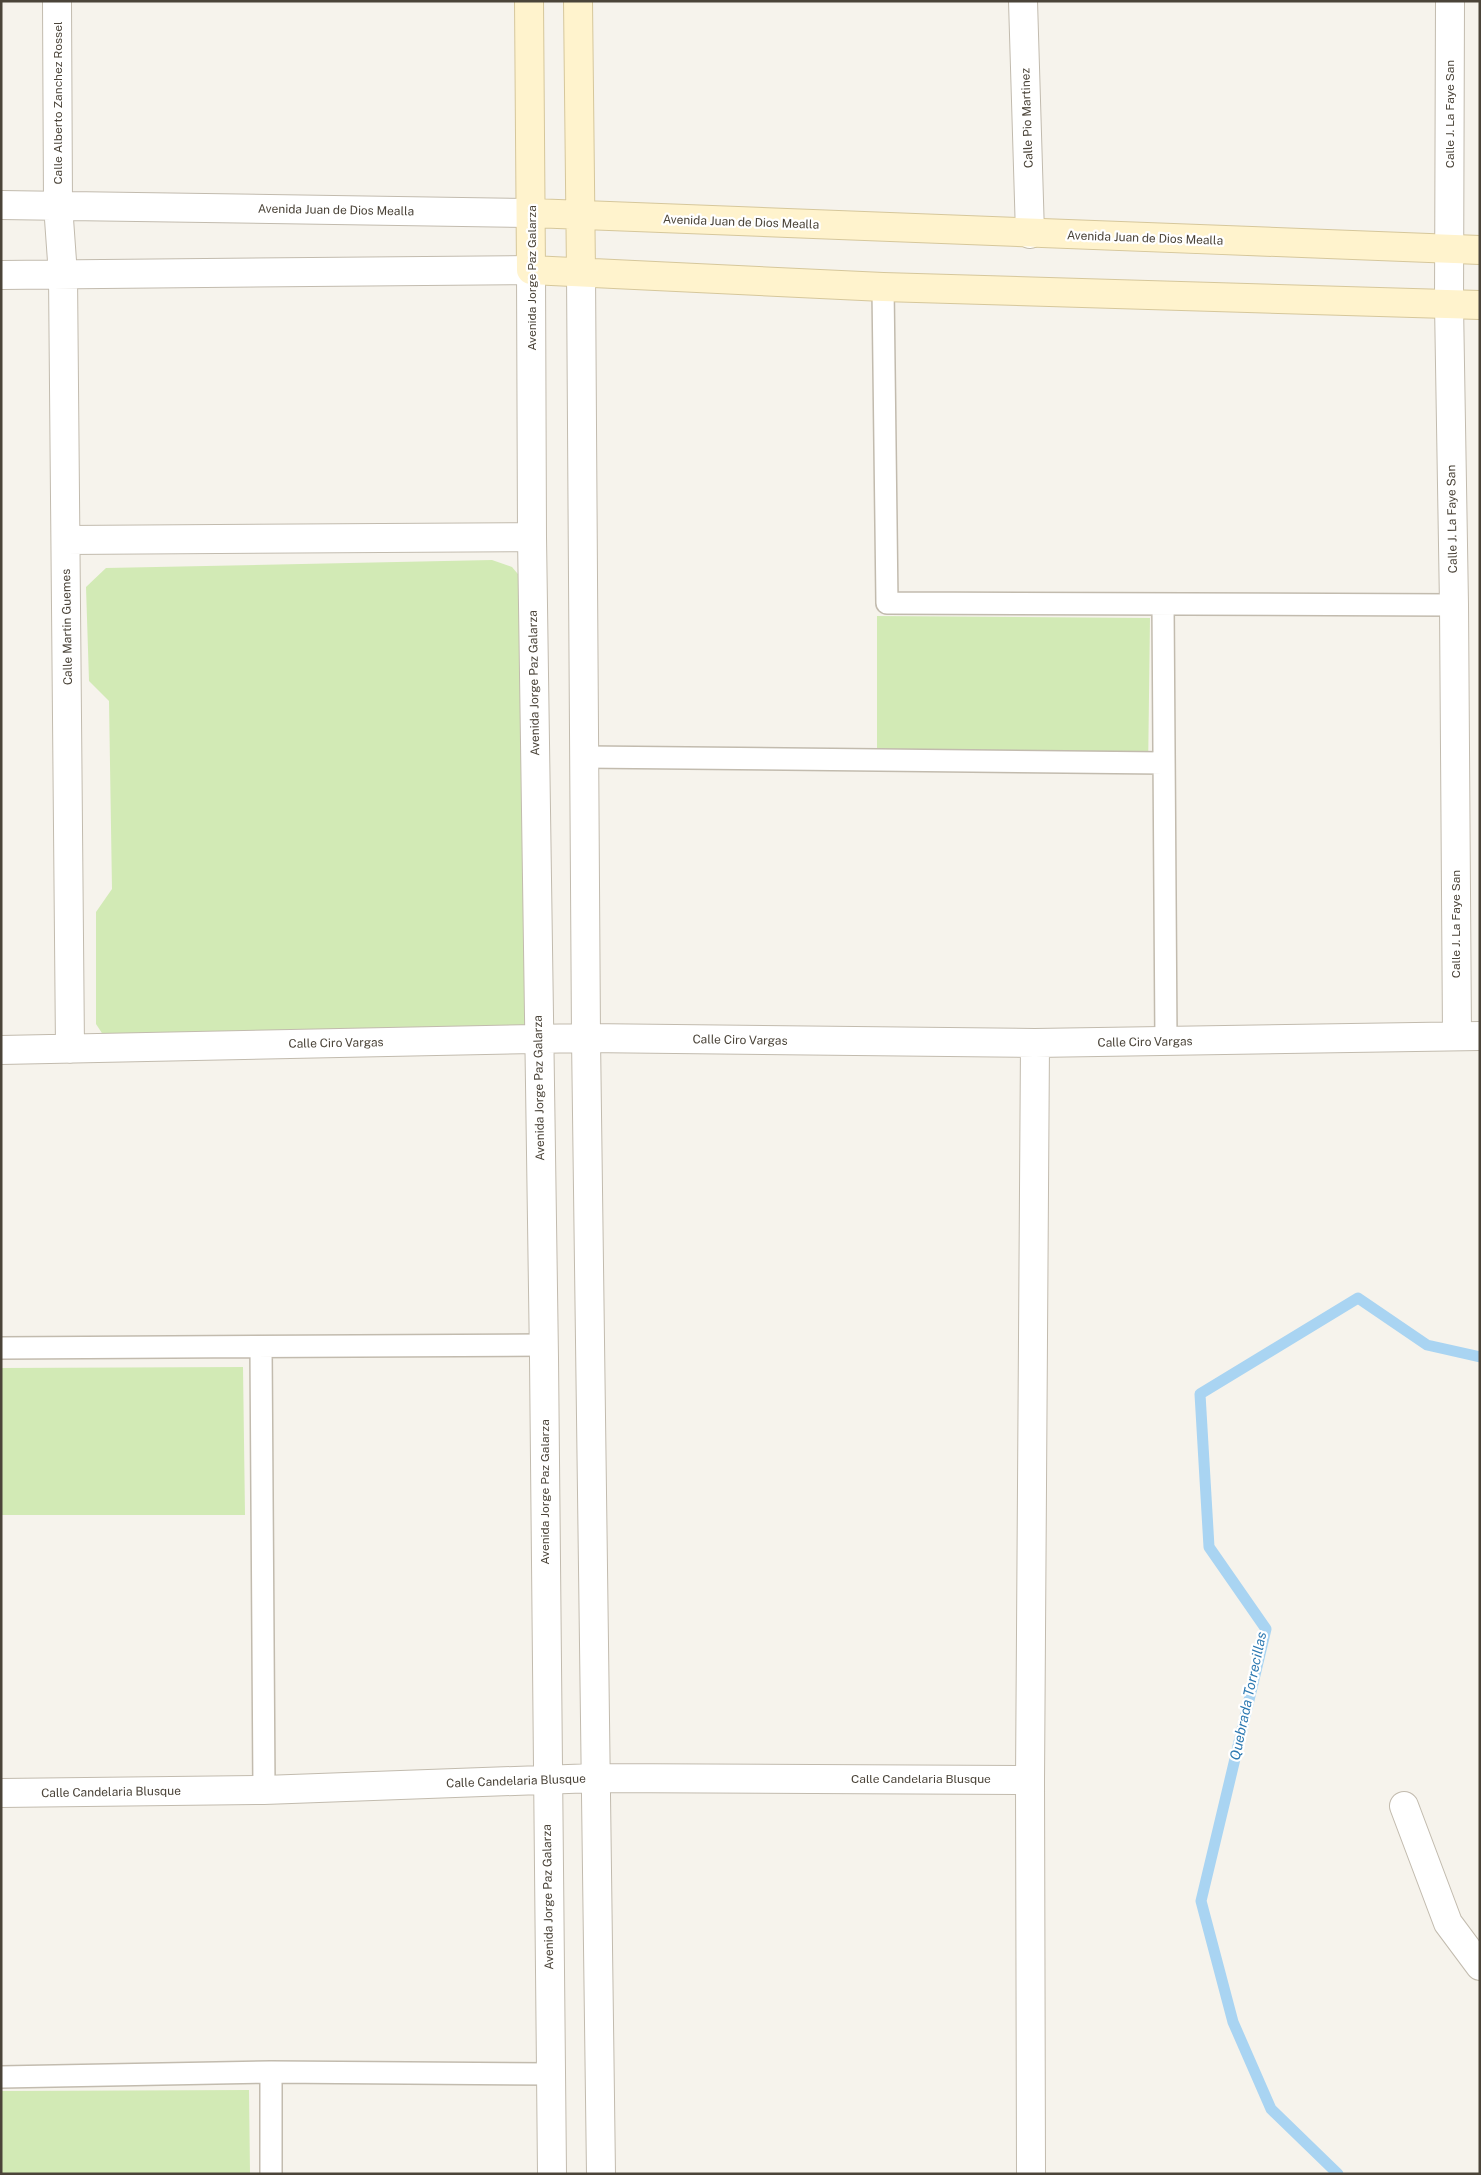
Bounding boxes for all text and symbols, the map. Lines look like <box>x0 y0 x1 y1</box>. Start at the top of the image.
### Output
street label: Calle Alberto Zanchez Rossel <box>51 21 65 185</box>
street label: Calle J. La Faye San <box>1443 60 1457 168</box>
street label: Calle Pio Martinez <box>1018 67 1036 168</box>
street label: Avenida Juan de Dios Mealla <box>258 202 414 218</box>
street label: Avenida Jorge Paz Galarza <box>525 205 539 351</box>
street label: Avenida Juan de Dios Mealla <box>663 212 819 232</box>
street label: Avenida Juan de Dios Mealla <box>1067 228 1223 248</box>
street label: Calle J. La Faye San <box>1444 465 1460 573</box>
street label: Calle Martin Guemes <box>59 569 75 685</box>
street label: Avenida Jorge Paz Galarza <box>526 610 542 756</box>
street label: Calle J. La Faye San <box>1449 870 1463 978</box>
street label: Avenida Jorge Paz Galarza <box>531 1015 547 1161</box>
street label: Calle Ciro Vargas <box>692 1032 788 1048</box>
street label: Calle Ciro Vargas <box>1097 1034 1193 1050</box>
street label: Calle Ciro Vargas <box>288 1035 384 1051</box>
street label: Avenida Jorge Paz Galarza <box>538 1419 552 1565</box>
water label: Quebrada Torrecillas <box>1227 1630 1269 1762</box>
street label: Calle Candelaria Blusque <box>446 1772 586 1790</box>
street label: Calle Candelaria Blusque <box>851 1772 991 1786</box>
street label: Calle Candelaria Blusque <box>41 1784 181 1800</box>
street label: Avenida Jorge Paz Galarza <box>540 1824 556 1970</box>

